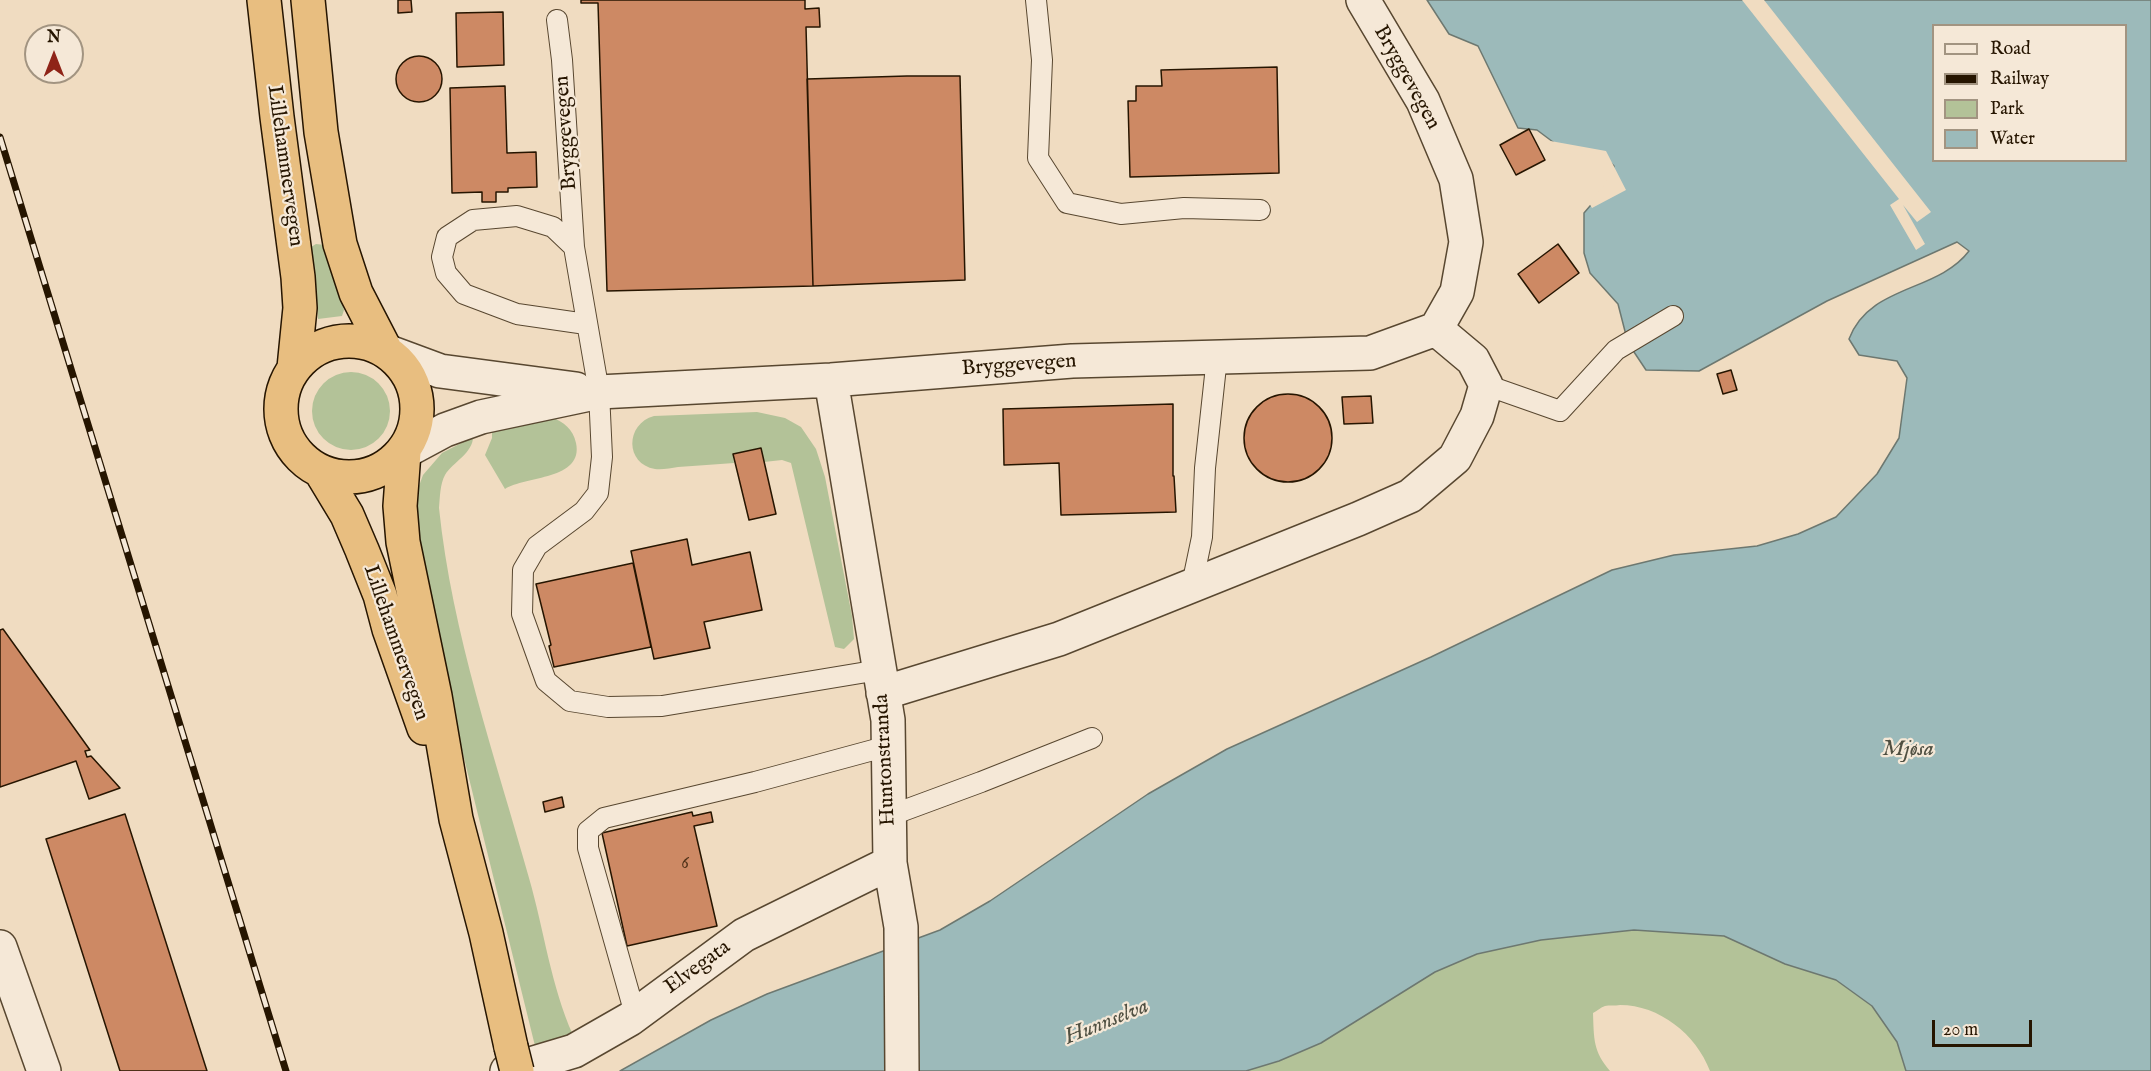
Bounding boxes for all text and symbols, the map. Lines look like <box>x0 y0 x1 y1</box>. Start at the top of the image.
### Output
street label: Bryggevegen <box>1367 22 1445 134</box>
north arrow <box>24 24 84 84</box>
legend <box>1932 24 2127 162</box>
text: N <box>47 28 61 48</box>
text: Road <box>1990 38 2031 61</box>
text: Railway <box>1990 68 2049 91</box>
street label: Bryggevegen <box>550 75 584 191</box>
street label: Lillehammervegen <box>260 84 308 248</box>
text: Park <box>1990 98 2024 121</box>
text: Water <box>1990 128 2035 151</box>
street label: Bryggevegen <box>961 349 1077 383</box>
street label: Lillehammervegen <box>357 562 433 724</box>
street label: Huntonstranda <box>870 693 902 827</box>
water label: Mjøsa <box>1882 737 1934 763</box>
house number: 6 <box>681 853 689 875</box>
street label: Elvegata <box>660 936 736 1000</box>
water label: Hunnselva <box>1061 994 1153 1052</box>
scale bar <box>1935 1008 2036 1046</box>
text: 20 m <box>1943 1019 1978 1042</box>

